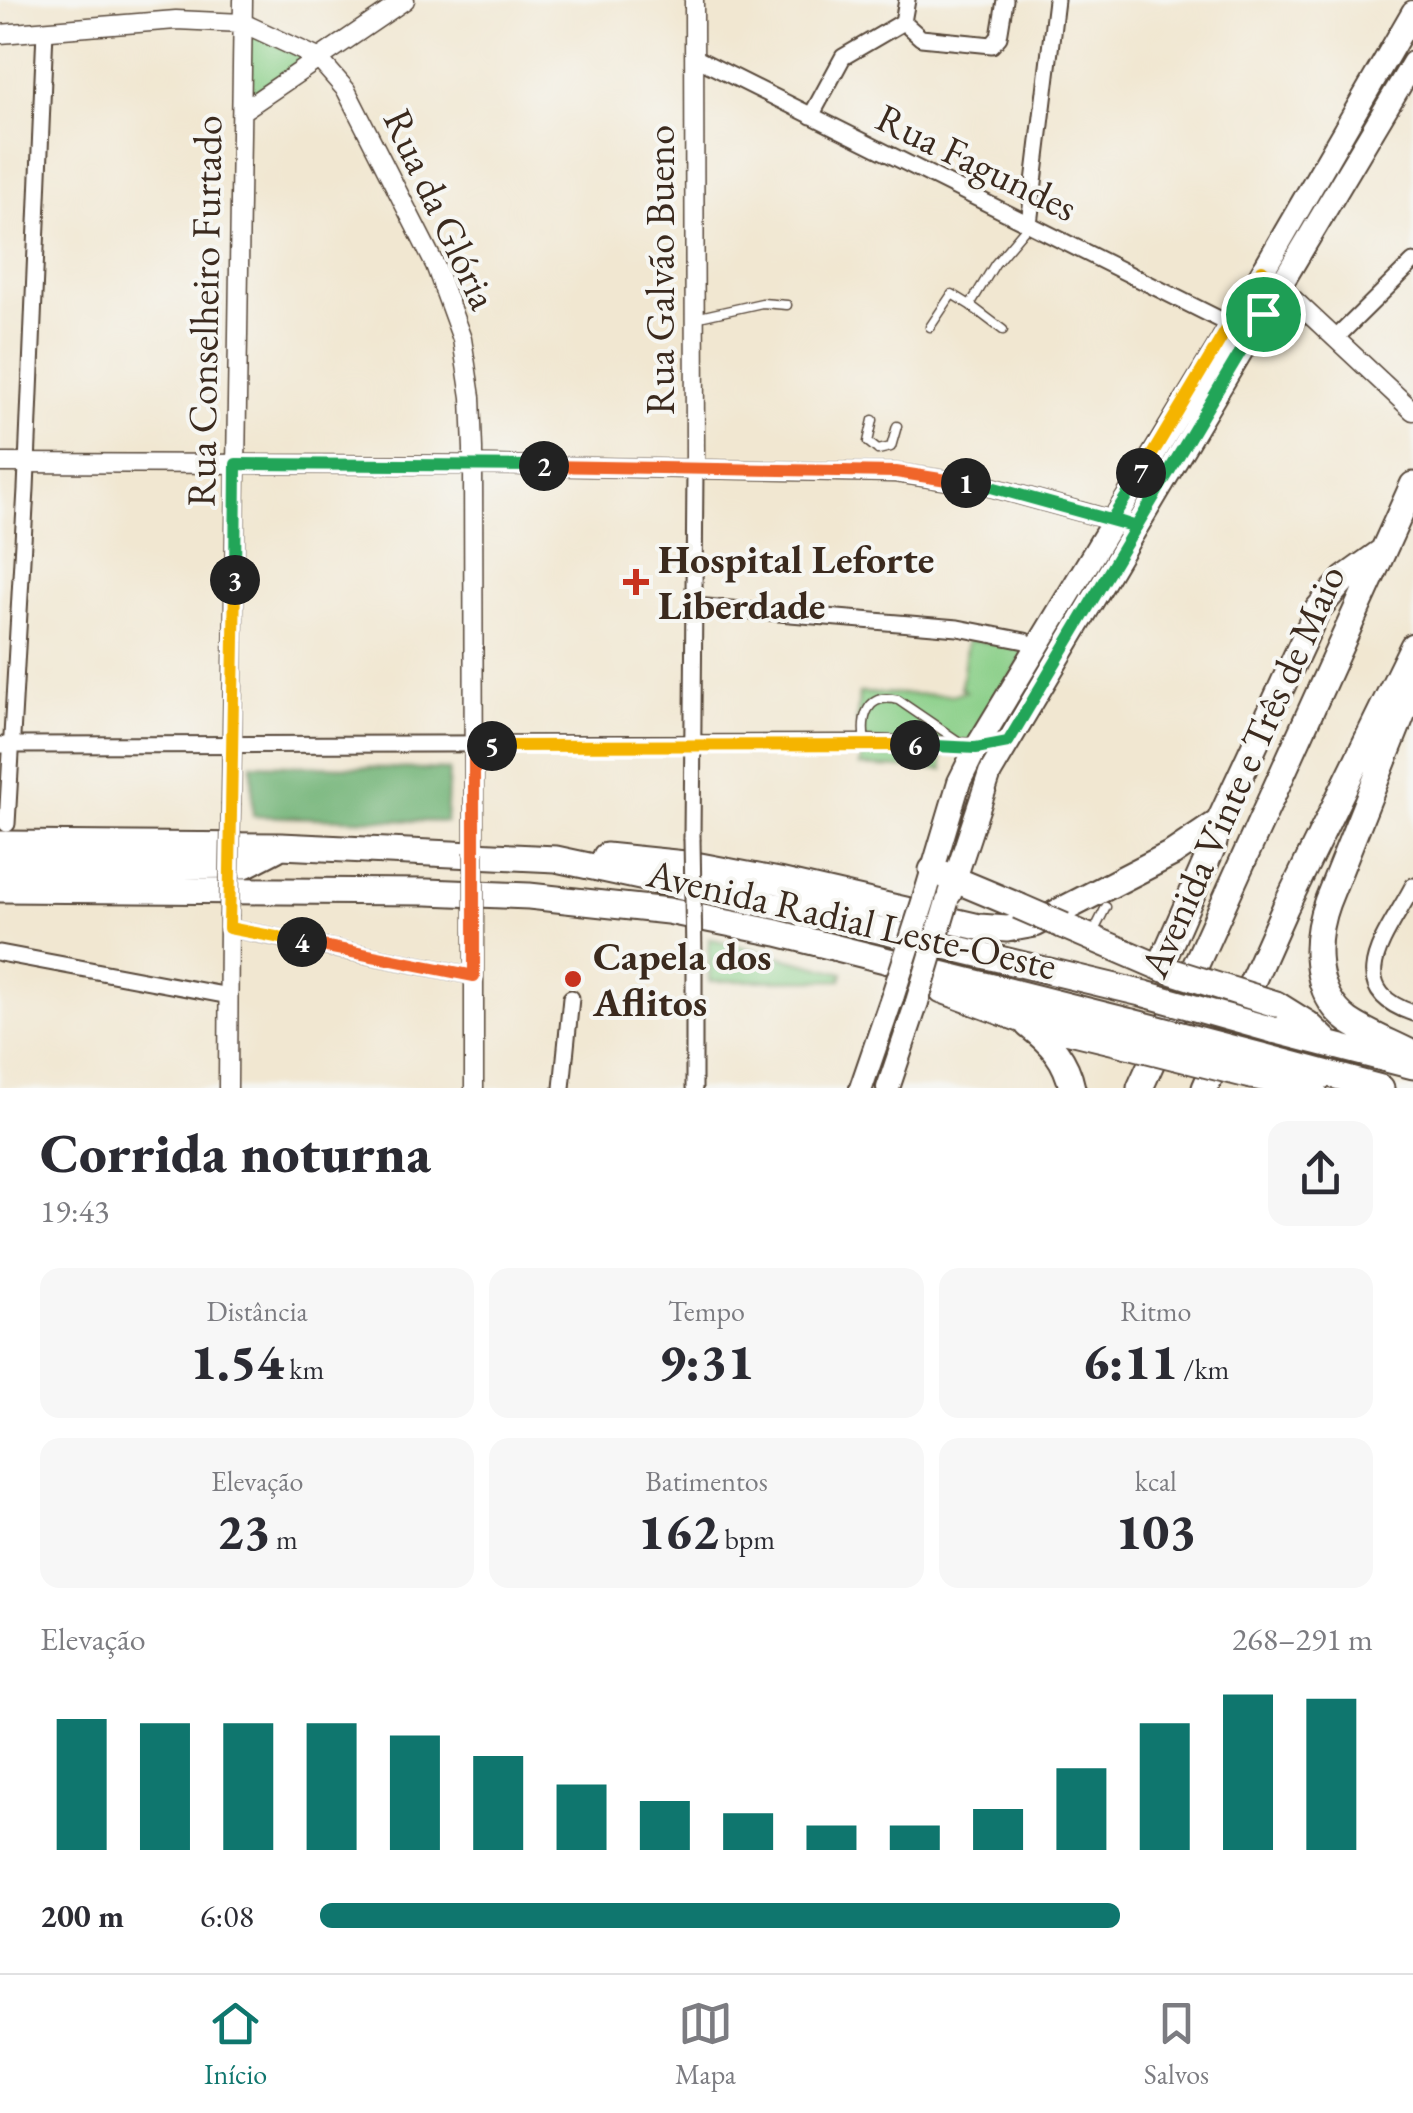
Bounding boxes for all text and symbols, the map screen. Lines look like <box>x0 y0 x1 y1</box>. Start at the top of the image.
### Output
street label: Rua Fagundes <box>868 91 1086 233</box>
street label: Rua da Glória <box>372 100 510 318</box>
street label: Rua Conselheiro Furtado <box>175 115 233 507</box>
street label: Rua Galvão Bueno <box>634 125 686 415</box>
pin <box>1221 272 1306 357</box>
icon: arrive <box>1236 287 1291 342</box>
pin: 2 <box>519 441 569 491</box>
text: 2 <box>537 448 551 484</box>
pin: 7 <box>1116 448 1166 498</box>
text: 7 <box>1134 455 1148 491</box>
pin: 1 <box>941 458 991 508</box>
text: 1 <box>959 465 973 501</box>
place label: Hospital Leforte Liberdade <box>658 533 934 631</box>
pin: 3 <box>210 555 260 605</box>
street label: Avenida Vinte e Três de Maio <box>1127 557 1356 986</box>
text: 3 <box>228 562 242 598</box>
marker: Hospital Leforte Liberdade <box>623 569 649 595</box>
pin: 6 <box>890 720 940 770</box>
pin: 5 <box>467 721 517 771</box>
text: 6 <box>908 727 922 763</box>
text: 5 <box>485 728 499 764</box>
street label: Avenida Radial Leste-Oeste <box>641 846 1062 991</box>
pin: 4 <box>277 917 327 967</box>
text: 4 <box>295 924 309 960</box>
place label: Capela dos Aflitos <box>592 930 772 1028</box>
marker: Capela dos Aflitos <box>562 968 584 990</box>
text: Corrida noturna <box>40 1117 431 1188</box>
button: share <box>1268 1121 1373 1226</box>
text: 19:43 <box>40 1190 109 1232</box>
text: Distância <box>207 1293 308 1329</box>
text: Tempo <box>668 1293 745 1329</box>
text: Ritmo <box>1120 1293 1191 1329</box>
text: 1.54 <box>190 1329 284 1394</box>
text: 9:31 <box>659 1329 754 1394</box>
text: 6:11 <box>1082 1329 1178 1394</box>
text: km <box>284 1351 324 1387</box>
text: /km <box>1178 1351 1229 1387</box>
text: Elevação <box>211 1463 303 1499</box>
text: Batimentos <box>645 1463 768 1499</box>
text: kcal <box>1135 1463 1177 1499</box>
text: 23 <box>216 1499 270 1564</box>
text: 162 <box>638 1499 719 1564</box>
text: 103 <box>1115 1499 1196 1564</box>
text: m <box>270 1521 298 1557</box>
text: bpm <box>719 1521 775 1557</box>
text: Elevação <box>40 1618 146 1660</box>
text: 268–291 m <box>1232 1618 1373 1660</box>
text: 200 m <box>40 1895 124 1937</box>
text: 6:08 <box>200 1895 254 1937</box>
tab: Início <box>204 1996 267 2092</box>
tab: Mapa <box>675 1996 736 2092</box>
tab: Salvos <box>1144 1996 1209 2092</box>

